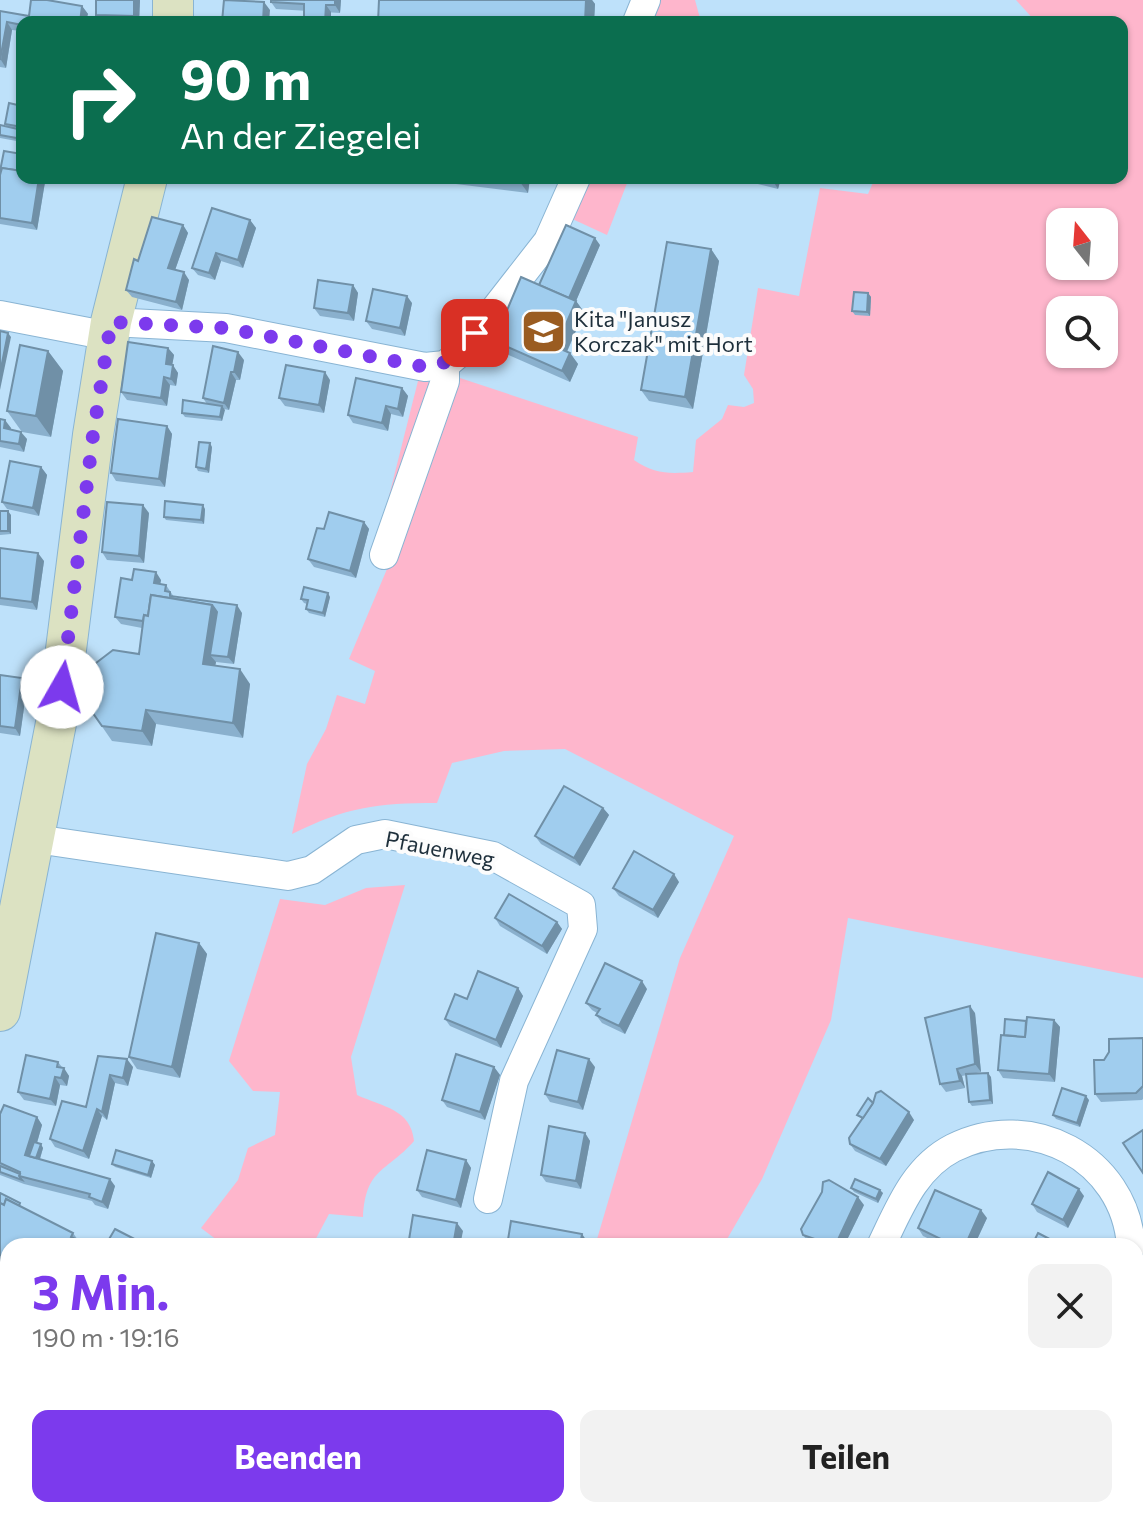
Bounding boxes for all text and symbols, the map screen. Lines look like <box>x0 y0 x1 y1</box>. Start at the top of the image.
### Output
text: 90 m <box>180 43 311 112</box>
icon: right <box>48 48 152 152</box>
text: An der Ziegelei <box>180 112 421 156</box>
north arrow <box>1046 208 1118 280</box>
map controls <box>1046 208 1118 368</box>
button: search <box>1046 296 1118 368</box>
pin <box>441 299 509 367</box>
place label: Kita "Janusz Korczak" mit Hort <box>574 305 753 357</box>
school or university icon: Kita "Janusz Korczak" mit Hort <box>519 308 567 356</box>
icon: arrive <box>453 311 497 355</box>
position arrow <box>20 645 104 729</box>
street label: Pfauenweg <box>383 825 497 872</box>
text: 3 Min. <box>32 1261 169 1320</box>
button: close <box>1028 1264 1112 1348</box>
text: 190 m · 19:16 <box>32 1321 180 1352</box>
button: Beenden <box>32 1410 564 1502</box>
button: Teilen <box>580 1410 1112 1502</box>

